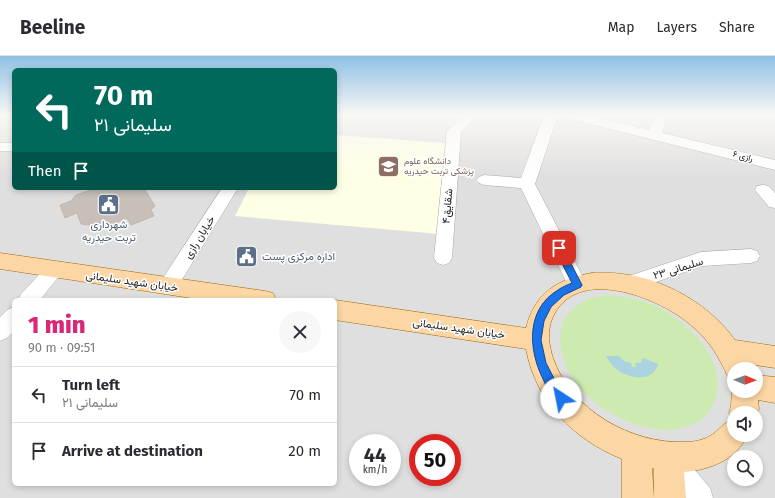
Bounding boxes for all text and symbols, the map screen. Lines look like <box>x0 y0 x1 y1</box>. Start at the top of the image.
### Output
text: Beeline <box>20 16 85 39</box>
text: Map <box>608 19 634 36</box>
text: Layers <box>656 19 697 36</box>
text: Share <box>719 19 755 36</box>
text: 70 m <box>94 79 153 112</box>
icon: left <box>28 84 80 136</box>
text: سلیمانی ۲۱ <box>94 114 172 136</box>
street label: رازی ۶ <box>731 148 754 164</box>
school or university icon: دانشگاه علوم پزشکی تربت حیدریه <box>376 153 402 179</box>
place label: دانشگاه علوم پزشکی تربت حیدریه <box>404 156 474 177</box>
icon: arrive <box>70 160 92 182</box>
text: Then <box>28 162 62 180</box>
street label: شقایق۴ <box>439 188 456 224</box>
public building icon: شهرداری تربت حیدریه <box>96 191 122 217</box>
street label: خیابان رازی <box>181 214 218 261</box>
place label: شهرداری تربت حیدریه <box>82 218 137 244</box>
pin <box>542 231 576 265</box>
icon: arrive <box>548 237 570 259</box>
public building icon: اداره مرکزی پست <box>233 243 259 269</box>
place label: اداره مرکزی پست <box>262 250 335 264</box>
street label: سلیمانی ۲۳ <box>652 255 705 282</box>
street label: خیابان شهید سلیمانی <box>85 269 179 294</box>
text: 1 min <box>28 311 86 339</box>
button: close <box>279 311 321 353</box>
street label: خیابان شهید سلیمانی <box>412 316 506 341</box>
text: 90 m · 09:51 <box>28 340 95 355</box>
north arrow <box>727 362 763 398</box>
map controls <box>727 362 763 486</box>
text: Turn left <box>62 376 120 394</box>
position arrow <box>540 377 582 419</box>
icon: left <box>28 384 50 406</box>
text: 70 m <box>289 386 321 404</box>
text: سلیمانی ۲۱ <box>62 395 118 410</box>
button: sound <box>727 406 763 442</box>
speed limit sign: 50 <box>409 434 461 486</box>
icon: arrive <box>28 440 50 462</box>
text: Arrive at destination <box>62 442 203 460</box>
text: 20 m <box>288 442 321 460</box>
text: 44 <box>364 443 386 467</box>
button: search <box>727 450 763 486</box>
text: km/h <box>363 464 387 476</box>

